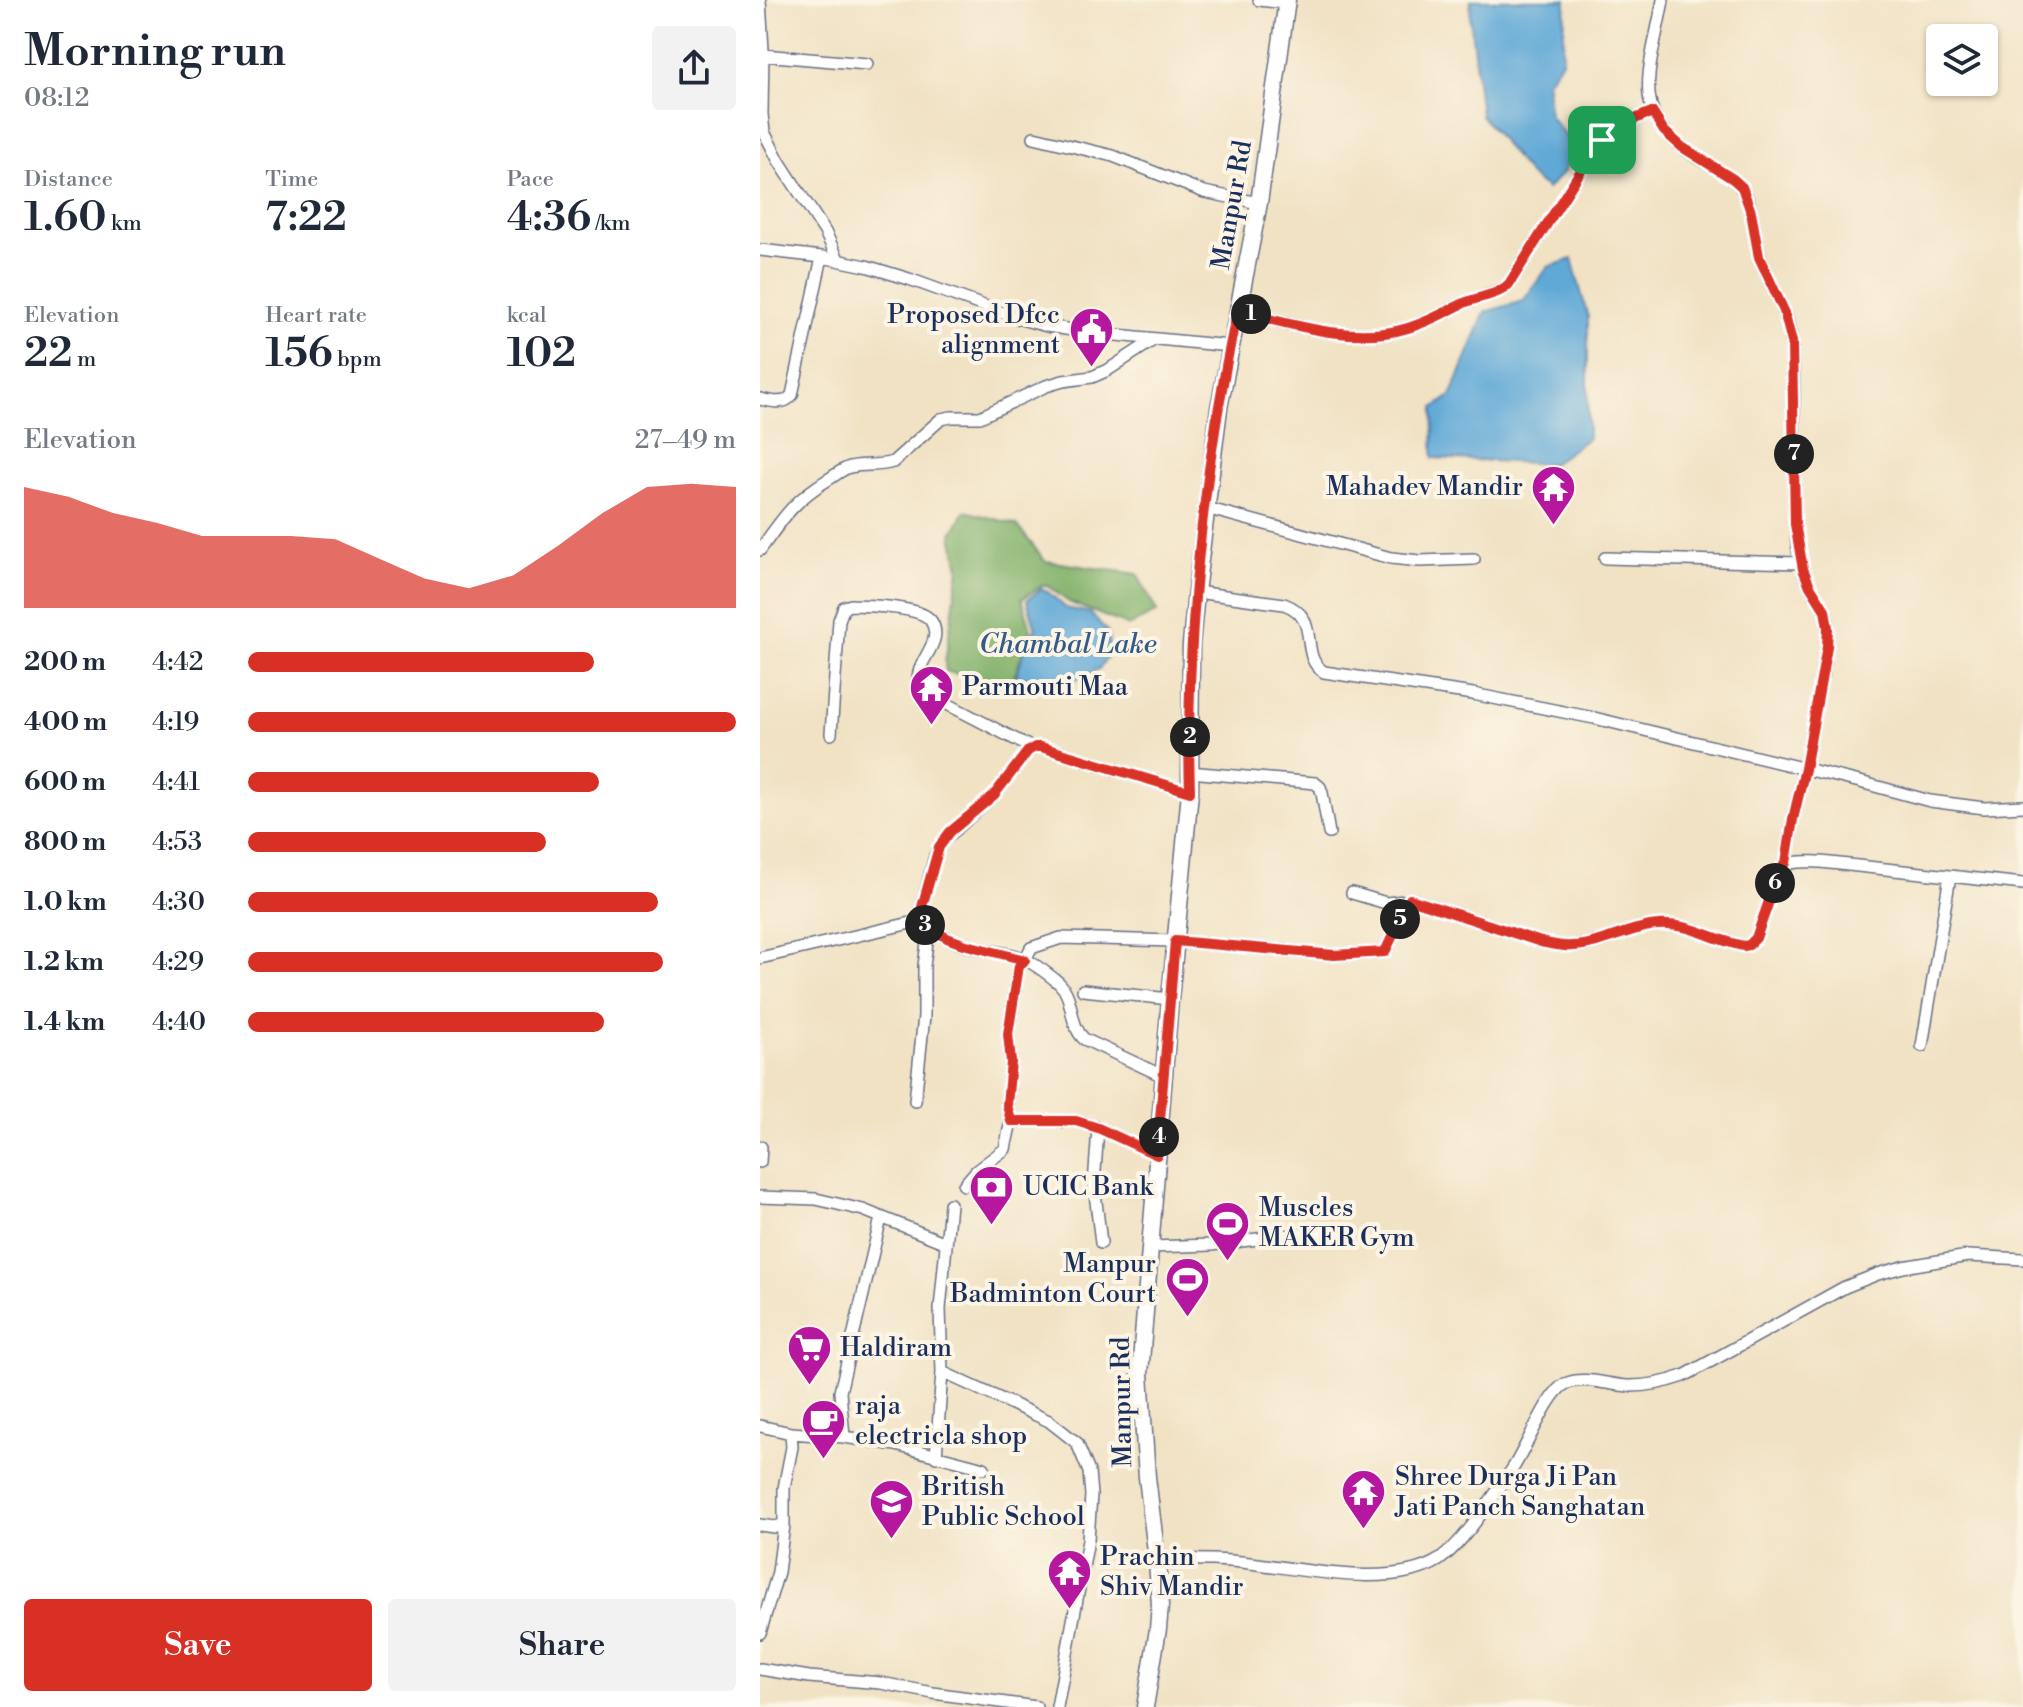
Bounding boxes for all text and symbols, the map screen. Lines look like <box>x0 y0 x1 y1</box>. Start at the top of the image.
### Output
text: Morning run <box>24 24 286 79</box>
map controls <box>1926 24 1998 96</box>
button: layers <box>1926 24 1998 96</box>
button: share <box>652 26 736 110</box>
text: 08:12 <box>24 82 90 114</box>
pin <box>1568 106 1636 174</box>
icon: arrive <box>1580 118 1624 162</box>
street label: Manpur Rd <box>1205 138 1259 272</box>
text: Distance <box>24 166 113 193</box>
text: Time <box>265 166 318 193</box>
text: Pace <box>507 166 554 193</box>
text: 1.60 <box>24 193 106 243</box>
text: 7:22 <box>265 193 347 243</box>
text: 4:36 <box>507 193 591 243</box>
text: km <box>106 210 142 237</box>
text: /km <box>591 210 631 237</box>
pin: 1 <box>1231 294 1271 334</box>
place label: Proposed Dfcc alignment <box>887 299 1060 361</box>
text: 1 <box>1246 300 1256 327</box>
text: Elevation <box>24 302 119 329</box>
text: Heart rate <box>265 302 367 329</box>
text: kcal <box>507 302 547 329</box>
public building icon: Proposed Dfcc alignment <box>1067 306 1115 369</box>
text: 22 <box>24 329 73 379</box>
text: 156 <box>265 329 333 379</box>
text: 102 <box>507 329 576 379</box>
text: m <box>73 346 96 373</box>
text: bpm <box>333 346 382 373</box>
text: Elevation <box>24 424 137 456</box>
text: 27–49 m <box>635 424 736 456</box>
pin: 7 <box>1774 434 1814 474</box>
text: 7 <box>1788 440 1800 467</box>
temple icon: Mahadev Mandir <box>1530 463 1578 526</box>
place label: Mahadev Mandir <box>1326 471 1523 503</box>
water label: Chambal Lake <box>979 627 1157 662</box>
text: 200 m <box>24 646 106 678</box>
text: 4:42 <box>152 646 204 678</box>
temple icon: Parmouti Maa <box>907 663 955 726</box>
place label: Parmouti Maa <box>962 671 1129 703</box>
text: 400 m <box>24 706 107 738</box>
text: 4:19 <box>152 706 199 738</box>
pin: 2 <box>1170 717 1210 757</box>
text: 2 <box>1183 723 1197 750</box>
text: 600 m <box>24 766 106 798</box>
text: 4:41 <box>152 766 200 798</box>
text: 800 m <box>24 826 106 858</box>
text: 4:53 <box>152 826 202 858</box>
pin: 6 <box>1755 863 1795 903</box>
text: 6 <box>1768 869 1782 896</box>
text: 1.0 km <box>24 886 107 918</box>
text: 4:30 <box>152 886 205 918</box>
pin: 5 <box>1380 899 1420 939</box>
pin: 3 <box>905 905 945 945</box>
text: 5 <box>1393 905 1407 932</box>
text: 3 <box>918 911 932 938</box>
text: 1.2 km <box>24 946 104 978</box>
text: 4:29 <box>152 946 204 978</box>
text: 1.4 km <box>24 1006 105 1038</box>
text: 4:40 <box>152 1006 206 1038</box>
pin: 4 <box>1139 1117 1179 1157</box>
text: 4 <box>1152 1123 1166 1150</box>
bank icon: UCIC Bank <box>968 1163 1016 1226</box>
place label: UCIC Bank <box>1023 1171 1155 1203</box>
place label: Muscles MAKER Gym <box>1259 1192 1415 1254</box>
sports icon: Muscles MAKER Gym <box>1204 1199 1252 1262</box>
place label: Manpur Badminton Court <box>949 1248 1156 1310</box>
sports icon: Manpur Badminton Court <box>1163 1255 1211 1318</box>
supermarket icon: Haldiram <box>785 1324 833 1387</box>
place label: Haldiram <box>840 1332 952 1364</box>
street label: Manpur Rd <box>1105 1336 1139 1468</box>
place label: raja electricla shop <box>855 1390 1027 1452</box>
cafe icon: raja electricla shop <box>800 1397 848 1460</box>
place label: Shree Durga Ji Pan Jati Panch Sanghatan <box>1394 1461 1645 1523</box>
temple icon: Shree Durga Ji Pan Jati Panch Sanghatan <box>1340 1468 1388 1531</box>
place label: British Public School <box>921 1471 1085 1533</box>
school or university icon: British Public School <box>867 1478 915 1541</box>
place label: Prachin Shiv Mandir <box>1100 1541 1244 1603</box>
temple icon: Prachin Shiv Mandir <box>1045 1548 1093 1611</box>
button: Save <box>24 1599 372 1691</box>
button: Share <box>388 1599 736 1691</box>

